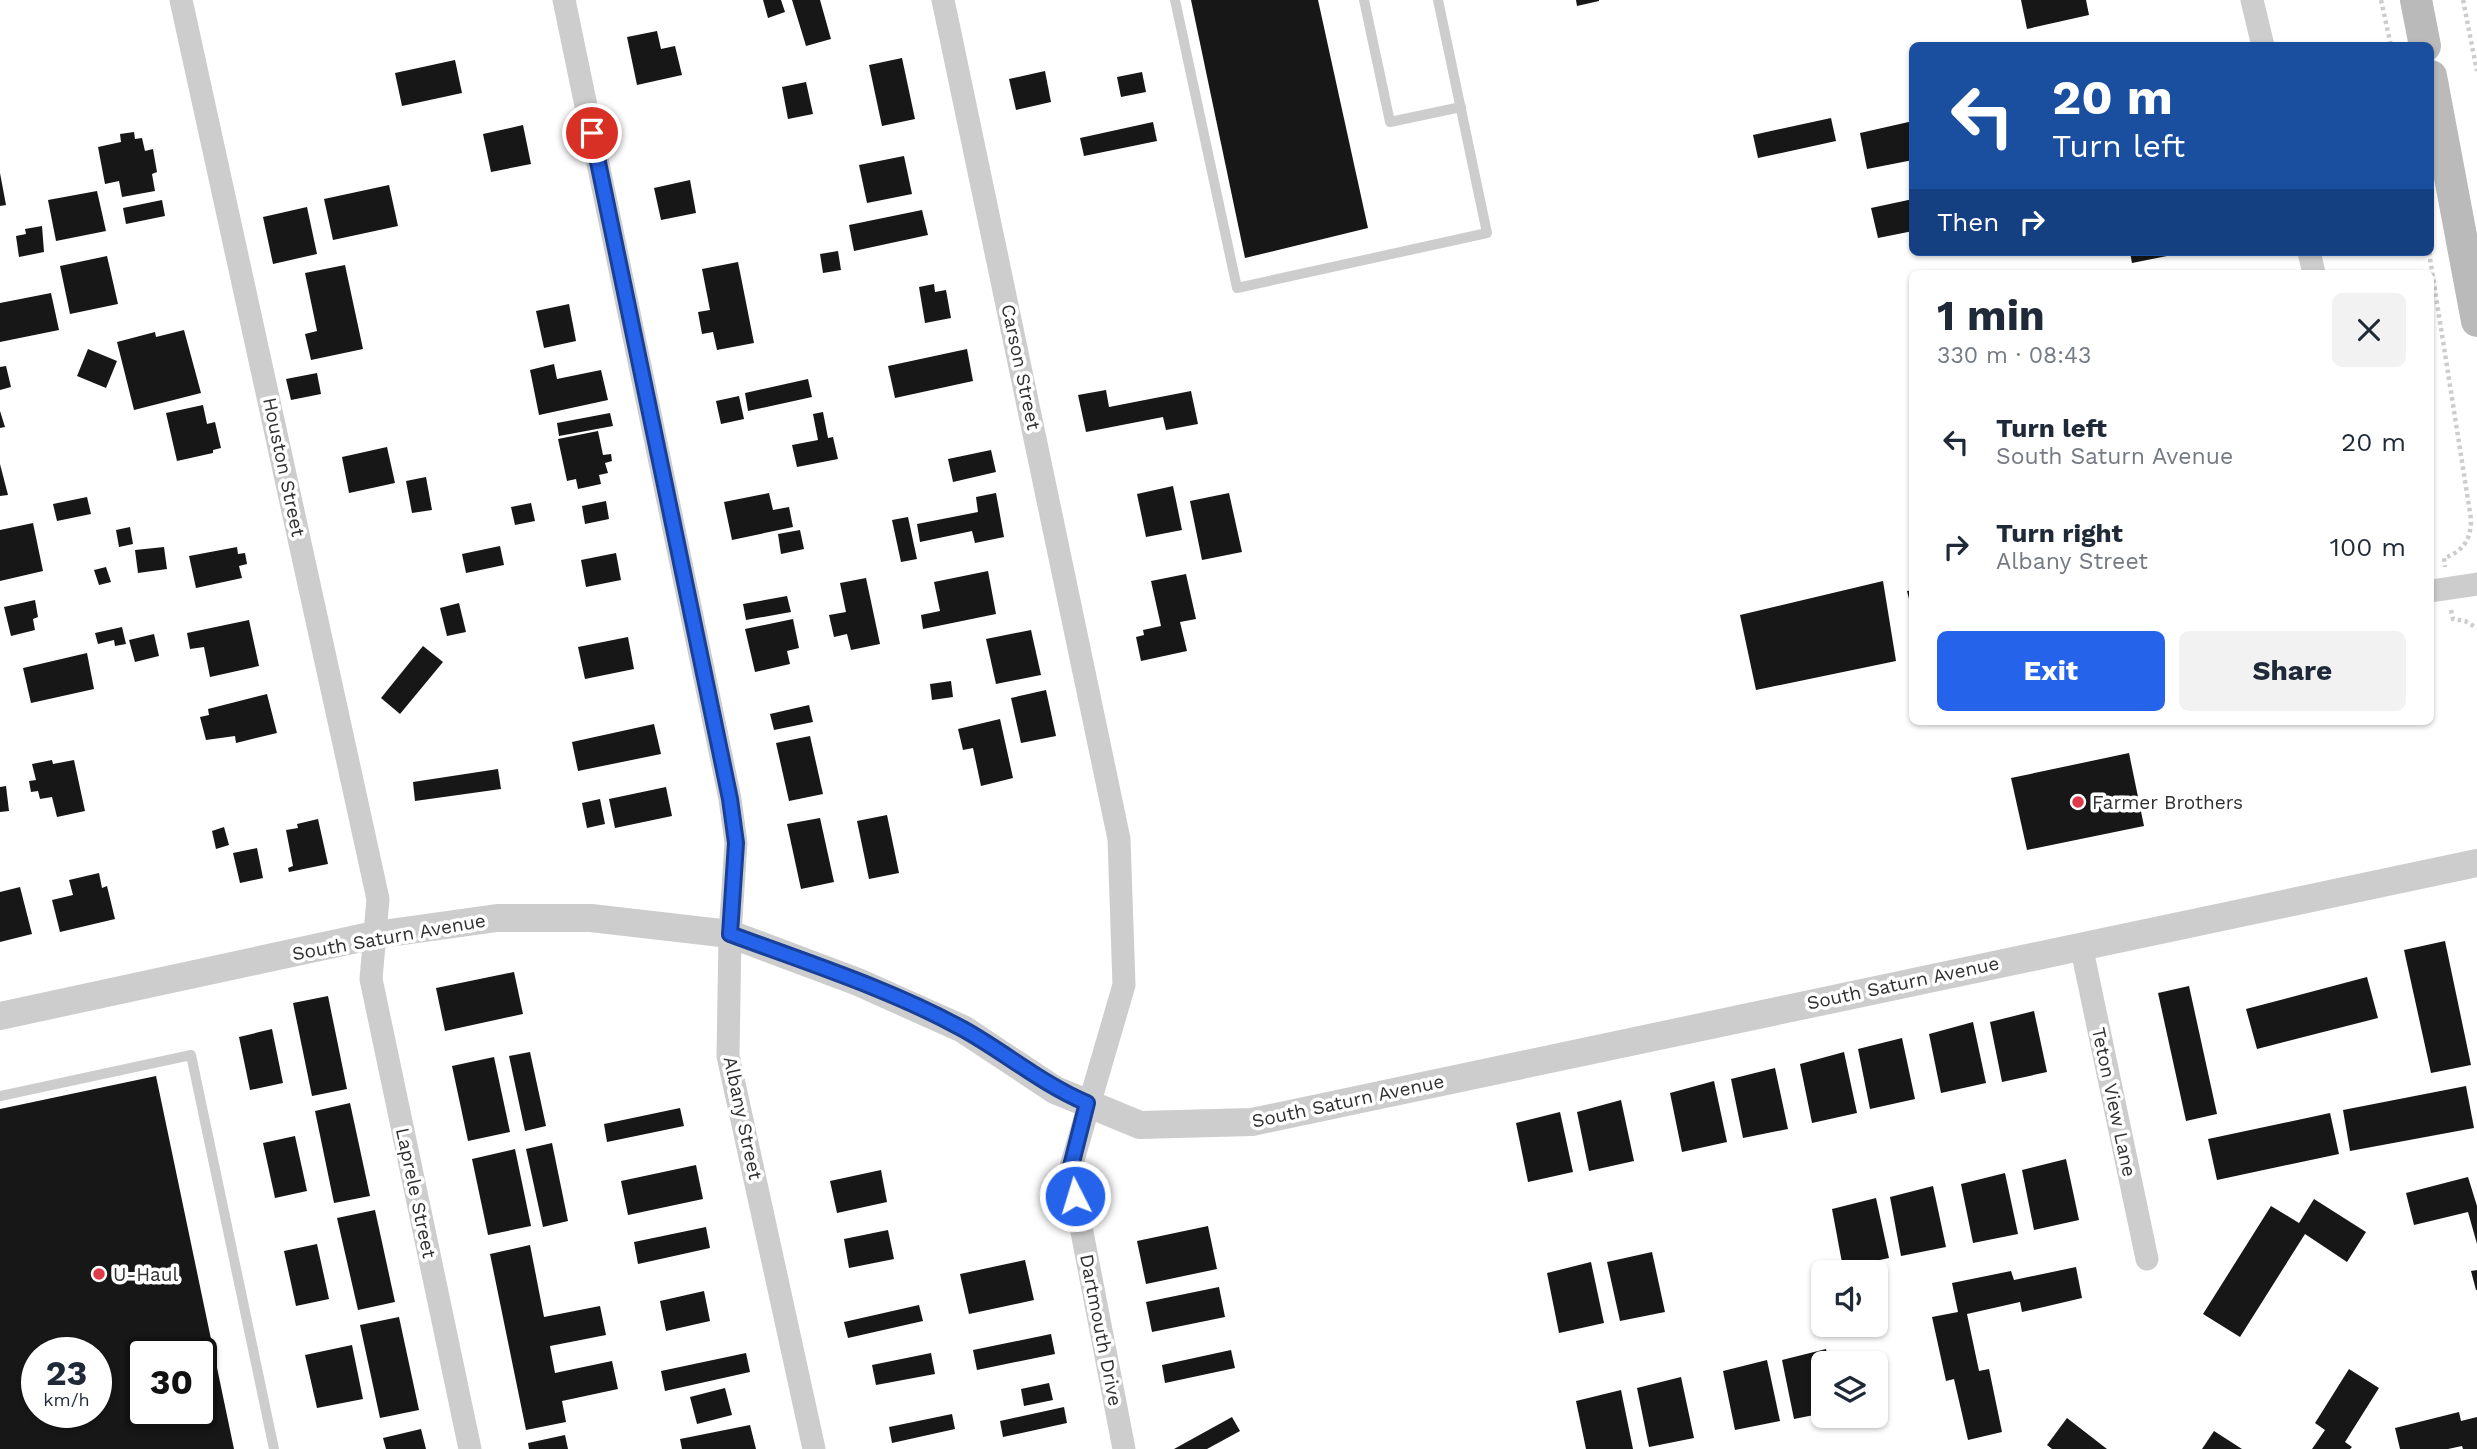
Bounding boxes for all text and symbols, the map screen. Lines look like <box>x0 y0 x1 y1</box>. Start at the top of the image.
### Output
text: 20 m <box>2052 68 2173 126</box>
icon: left <box>1937 70 2028 161</box>
pin <box>562 103 622 163</box>
icon: arrive <box>573 114 611 152</box>
text: Turn left <box>2052 127 2185 165</box>
icon: right <box>2013 203 2051 241</box>
text: Then <box>1937 207 1999 237</box>
text: 1 min <box>1937 291 2045 340</box>
button: close <box>2332 293 2406 367</box>
street label: Carson Street <box>996 302 1046 432</box>
text: 330 m · 08:43 <box>1937 342 2092 369</box>
street label: Houston Street <box>258 395 310 539</box>
text: Turn left <box>1996 413 2107 443</box>
icon: left <box>1937 423 1975 461</box>
text: 20 m <box>2341 427 2406 457</box>
text: South Saturn Avenue <box>1996 443 2233 470</box>
text: Turn right <box>1996 518 2123 548</box>
icon: right <box>1937 528 1975 566</box>
text: 100 m <box>2330 532 2406 562</box>
text: Albany Street <box>1996 548 2148 575</box>
button: Exit <box>1937 631 2165 711</box>
button: Share <box>2179 631 2406 711</box>
place label: Farmer Brothers <box>2092 791 2243 814</box>
marker: Farmer Brothers <box>2070 794 2086 810</box>
street label: South Saturn Avenue <box>290 909 488 965</box>
street label: South Saturn Avenue <box>1805 951 2001 1015</box>
street label: Teton View Lane <box>2087 1025 2141 1179</box>
street label: Albany Street <box>719 1054 767 1182</box>
street label: South Saturn Avenue <box>1250 1069 1446 1133</box>
street label: Laprele Street <box>391 1126 441 1260</box>
position arrow <box>1038 1159 1112 1233</box>
street label: Dartmouth Drive <box>1075 1252 1127 1408</box>
map controls <box>1811 1260 1888 1428</box>
button: sound <box>1811 1260 1888 1337</box>
place label: U-Haul <box>113 1263 178 1286</box>
marker: U-Haul <box>91 1266 107 1282</box>
speed limit sign: 30 <box>126 1337 217 1428</box>
button: layers <box>1811 1351 1888 1428</box>
text: 23 <box>46 1352 87 1394</box>
text: km/h <box>43 1389 90 1410</box>

